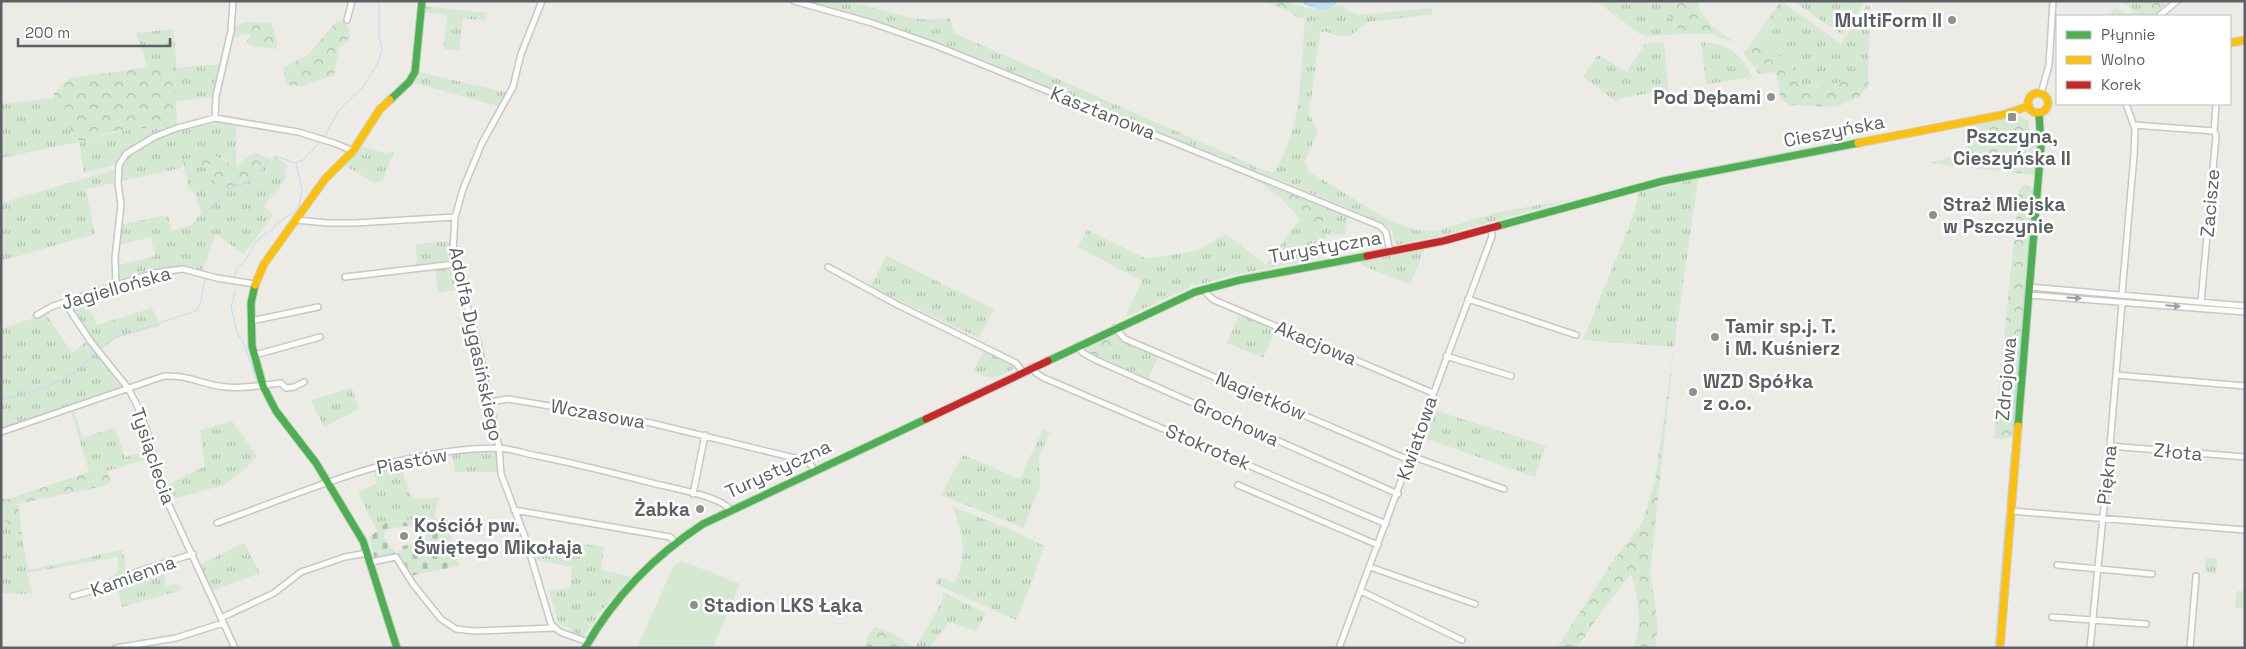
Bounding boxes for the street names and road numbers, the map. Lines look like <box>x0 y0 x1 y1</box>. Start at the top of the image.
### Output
street label: Kasztanowa <box>1047 81 1159 145</box>
street label: Cieszyńska <box>1781 109 1887 153</box>
street label: Zacisze <box>2195 168 2225 238</box>
street label: Turystyczna <box>1267 225 1383 269</box>
street label: Adolfa Dygasińskiego <box>443 244 509 444</box>
street label: Jagiellońska <box>58 260 174 316</box>
street label: Akacjowa <box>1271 315 1361 371</box>
street label: Zdrojowa <box>1990 336 2022 422</box>
street label: Nagietków <box>1212 366 1310 426</box>
street label: Grochowa <box>1189 392 1283 452</box>
street label: Wczasowa <box>549 393 647 435</box>
street label: Kwiatowa <box>1391 393 1443 483</box>
street label: Tysiąclecia <box>125 404 181 508</box>
street label: Stokrotek <box>1162 418 1254 476</box>
street label: Turystyczna <box>721 434 835 504</box>
street label: Złota <box>2153 437 2204 467</box>
street label: Piastów <box>374 442 450 480</box>
street label: Piękna <box>2091 444 2123 506</box>
street label: Kamienna <box>87 549 179 603</box>

